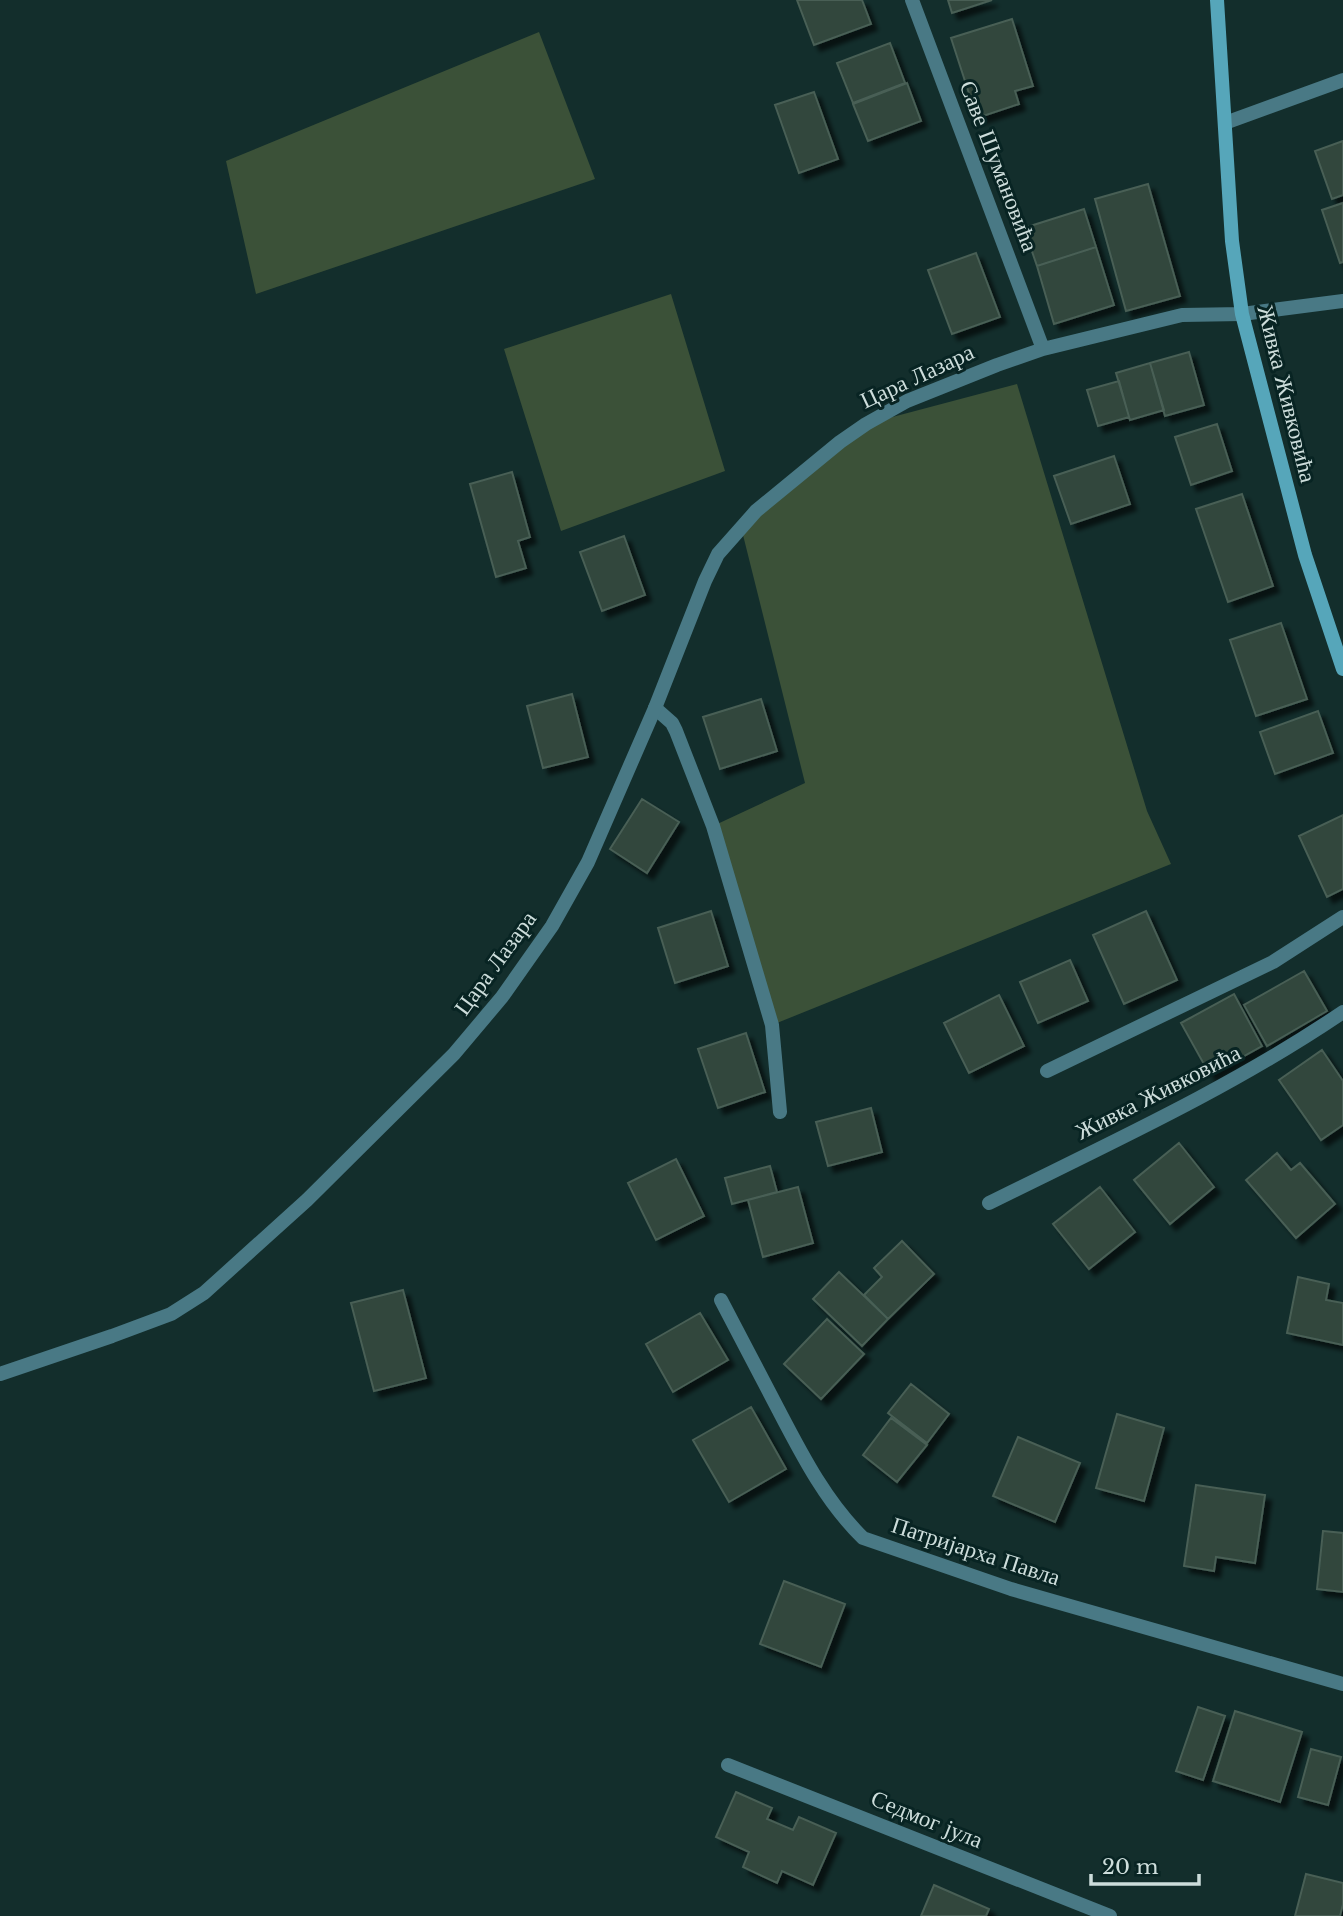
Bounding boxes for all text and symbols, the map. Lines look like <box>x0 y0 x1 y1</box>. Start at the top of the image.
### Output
street label: Саве Шумановића <box>954 77 1044 255</box>
street label: Живка Живковића <box>1251 303 1323 485</box>
street label: Цара Лазара <box>856 338 978 414</box>
street label: Цара Лазара <box>448 905 542 1021</box>
street label: Живка Живковића <box>1071 1038 1245 1146</box>
street label: Патријарха Павла <box>888 1511 1064 1591</box>
street label: Седмог јула <box>867 1784 987 1854</box>
scale bar <box>1091 1842 1200 1886</box>
text: 20 m <box>1102 1854 1159 1880</box>

